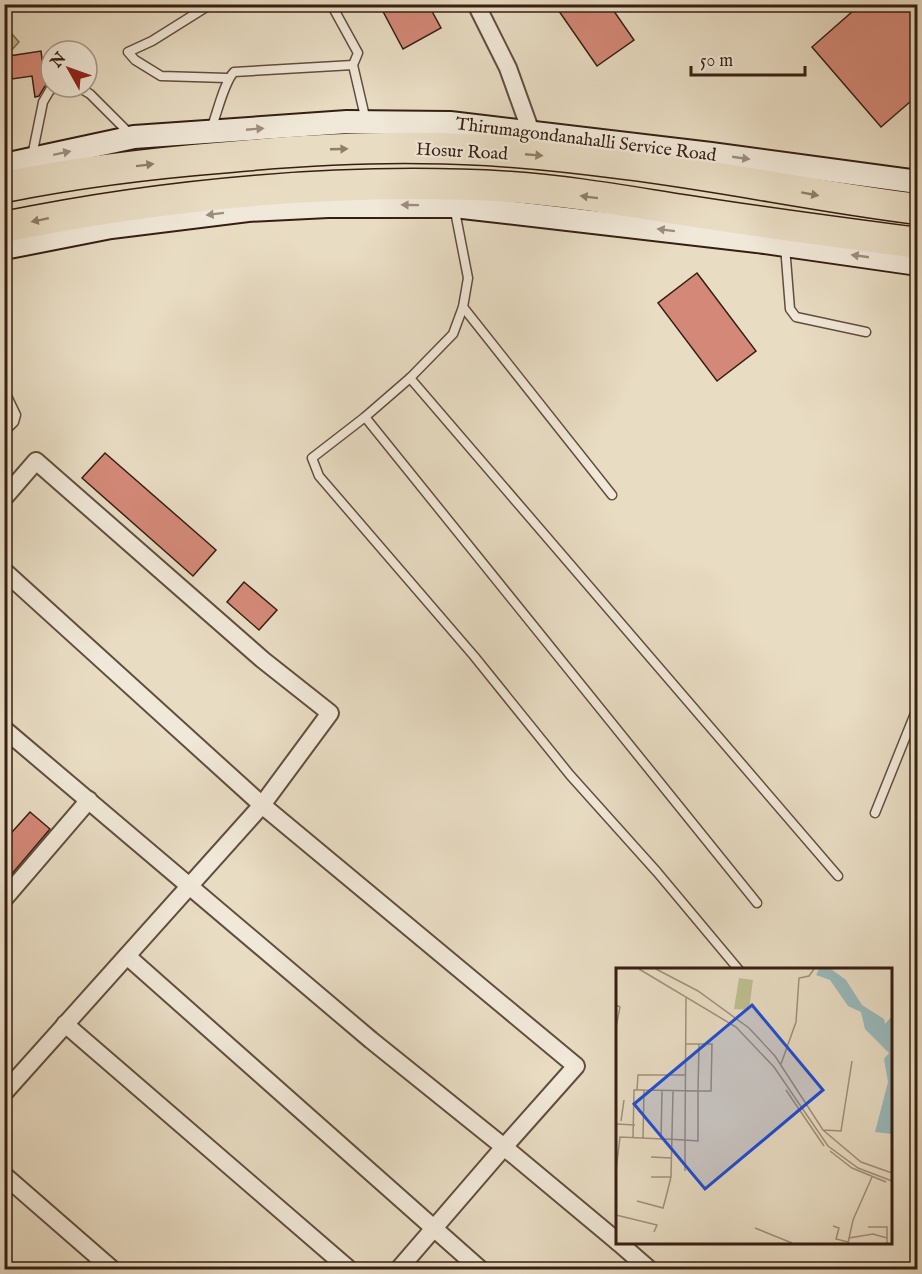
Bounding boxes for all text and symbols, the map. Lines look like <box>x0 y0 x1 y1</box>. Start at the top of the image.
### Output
north arrow <box>39 39 99 99</box>
scale bar <box>691 39 805 77</box>
text: N <box>46 49 71 73</box>
text: 50 m <box>700 50 733 73</box>
street label: Thirumagondanahalli Service Road <box>454 113 718 168</box>
one-way arrow <box>245 124 264 134</box>
street label: Hosur Road <box>415 139 509 166</box>
one-way arrow <box>330 145 349 154</box>
one-way arrow <box>52 148 71 157</box>
one-way arrow <box>525 150 544 160</box>
one-way arrow <box>732 153 751 162</box>
one-way arrow <box>136 160 155 170</box>
one-way arrow <box>801 190 820 199</box>
one-way arrow <box>580 192 599 202</box>
one-way arrow <box>400 200 419 210</box>
one-way arrow <box>206 209 225 219</box>
one-way arrow <box>30 216 49 225</box>
one-way arrow <box>657 226 676 235</box>
one-way arrow <box>850 251 869 261</box>
inset map <box>616 968 892 1244</box>

